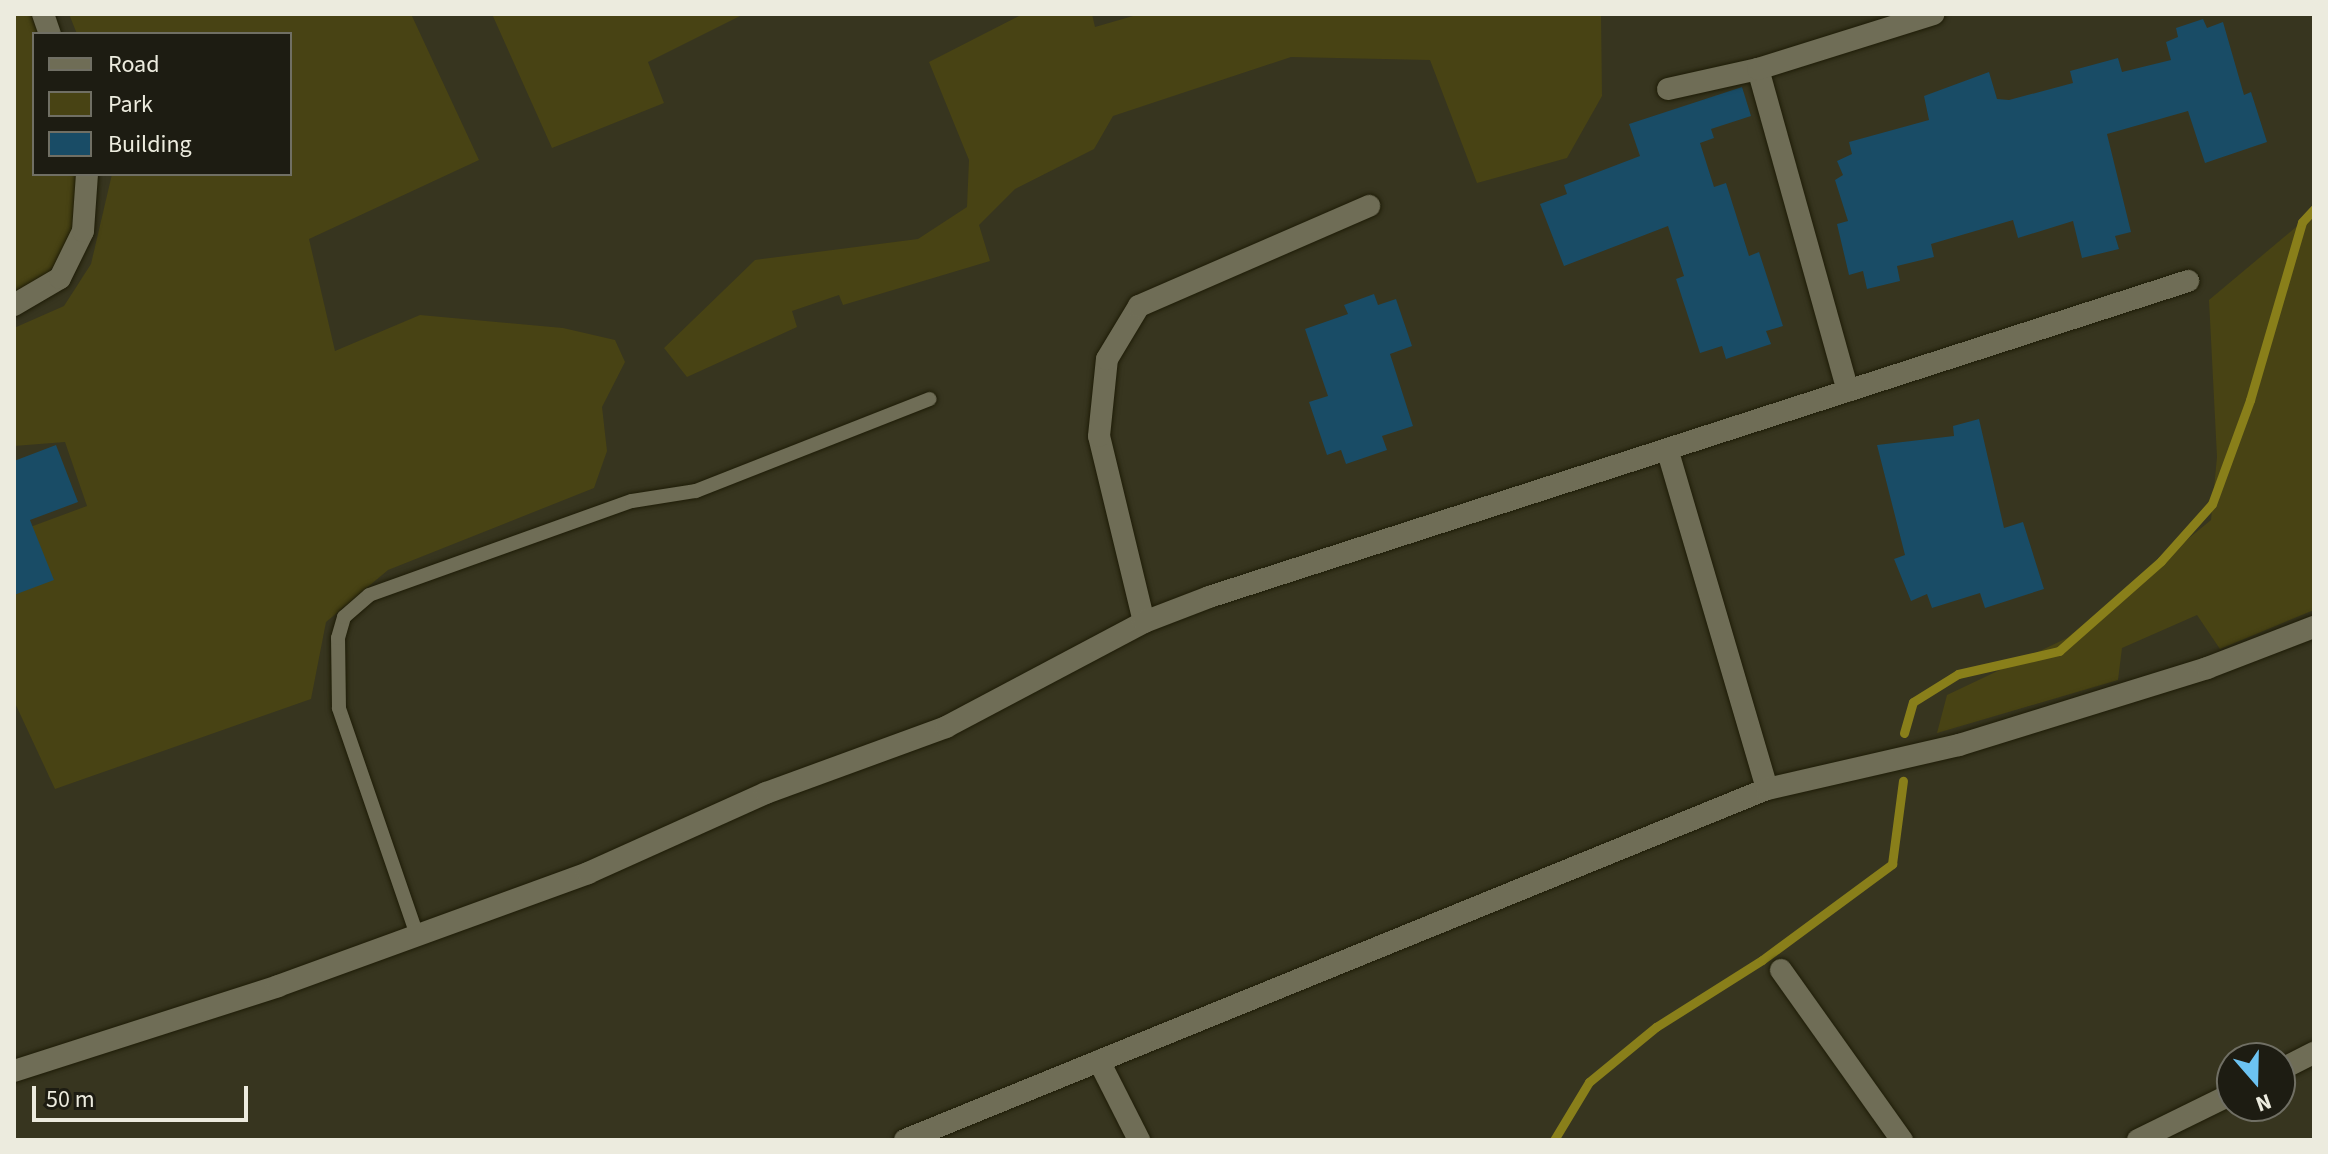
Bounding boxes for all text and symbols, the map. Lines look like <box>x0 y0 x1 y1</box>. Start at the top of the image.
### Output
legend <box>32 32 292 176</box>
text: Road <box>108 47 160 82</box>
text: Park <box>108 87 153 122</box>
text: Building <box>108 127 192 162</box>
north arrow <box>2216 1042 2296 1122</box>
scale bar <box>36 1070 252 1120</box>
text: 50 m <box>46 1082 95 1117</box>
text: N <box>2251 1085 2276 1120</box>

